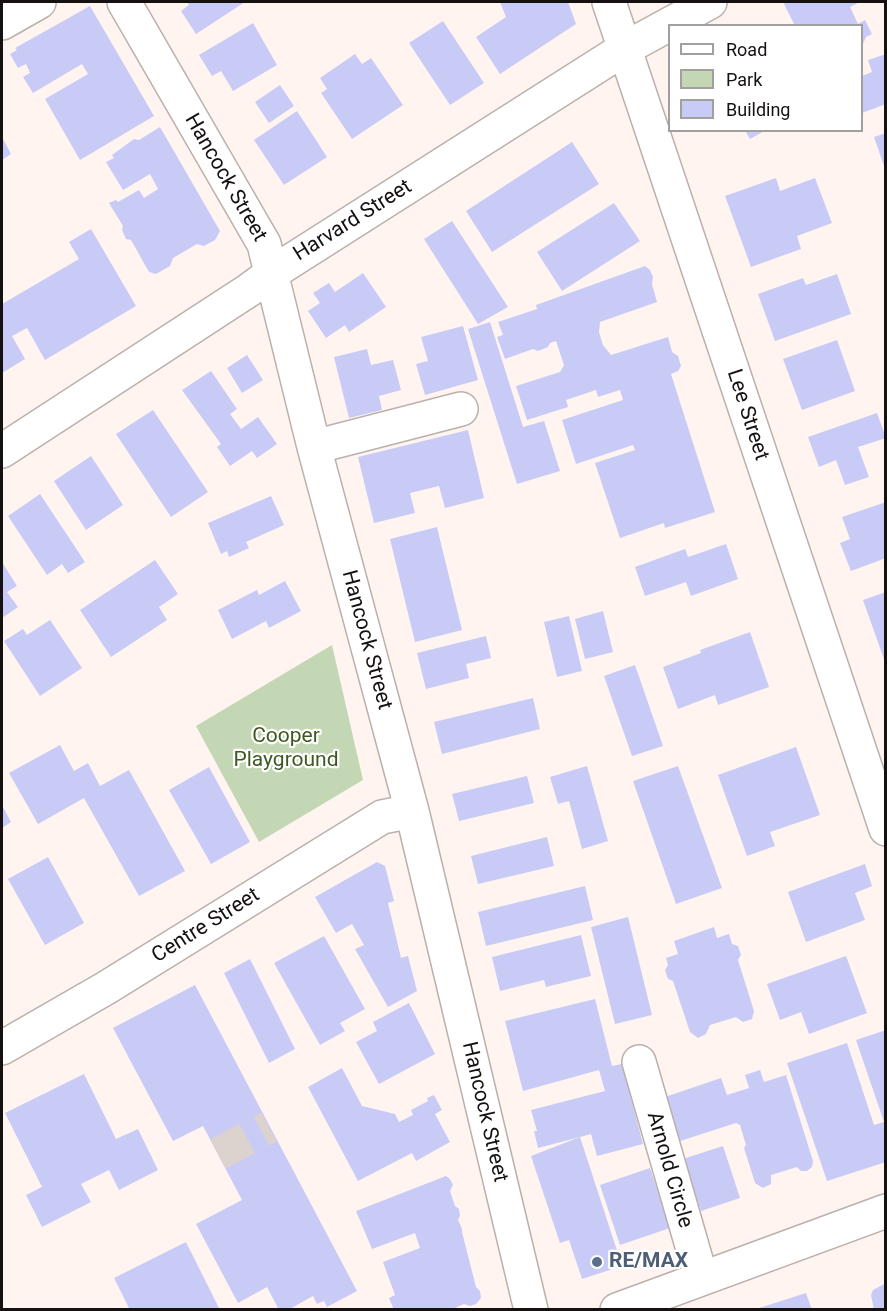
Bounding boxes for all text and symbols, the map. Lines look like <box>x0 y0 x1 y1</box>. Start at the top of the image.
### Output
legend <box>668 24 863 132</box>
text: Road <box>726 39 767 60</box>
text: Park <box>726 69 762 90</box>
text: Building <box>726 99 790 120</box>
street label: Hancock Street <box>178 110 272 246</box>
street label: Harvard Street <box>289 175 417 267</box>
street label: Lee Street <box>720 366 774 464</box>
street label: Hancock Street <box>335 568 397 712</box>
park label: Cooper Playground <box>233 724 339 774</box>
street label: Centre Street <box>148 883 264 969</box>
street label: Hancock Street <box>456 1039 512 1185</box>
street label: Arnold Circle <box>640 1109 698 1231</box>
place label: RE/MAX <box>609 1249 688 1275</box>
marker: RE/MAX <box>590 1255 604 1269</box>

